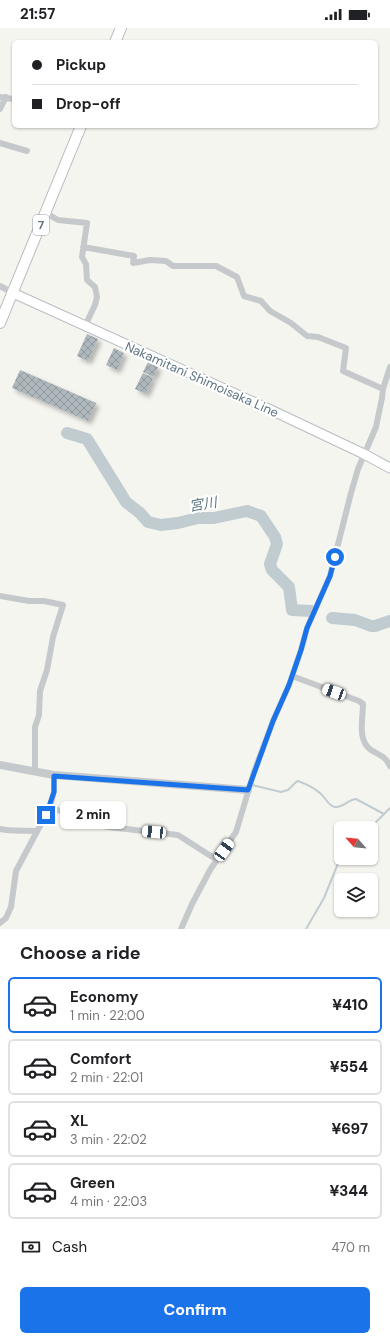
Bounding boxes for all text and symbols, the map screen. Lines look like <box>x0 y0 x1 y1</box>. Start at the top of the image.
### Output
text: 21:57 <box>20 4 55 24</box>
text: Pickup <box>56 55 106 75</box>
text: Drop-off <box>56 94 121 114</box>
road number: 7 <box>33 215 49 235</box>
street label: Nakamitani Shimoisaka Line <box>122 338 281 421</box>
water label: 宮川 <box>188 492 220 515</box>
route start <box>326 548 344 566</box>
car <box>321 682 347 702</box>
callout: 2 min <box>60 801 126 829</box>
route end <box>37 806 55 824</box>
text: 2 min <box>76 806 110 823</box>
north arrow <box>334 821 378 865</box>
map controls <box>334 821 378 917</box>
car <box>142 825 166 839</box>
car <box>212 837 236 863</box>
button: layers <box>334 873 378 917</box>
text: Choose a ride <box>20 941 141 965</box>
icon: car <box>22 987 58 1023</box>
text: Economy <box>70 987 138 1007</box>
text: ¥410 <box>332 995 368 1015</box>
text: 1 min · 22:00 <box>70 1007 145 1024</box>
icon: car <box>22 1049 58 1085</box>
text: Comfort <box>70 1049 131 1069</box>
text: ¥554 <box>330 1057 368 1077</box>
text: 2 min · 22:01 <box>70 1069 143 1086</box>
icon: car <box>22 1111 58 1147</box>
text: XL <box>70 1111 88 1131</box>
text: ¥697 <box>332 1119 368 1139</box>
text: 3 min · 22:02 <box>70 1131 147 1148</box>
icon: car <box>22 1173 58 1209</box>
text: Green <box>70 1173 115 1193</box>
text: ¥344 <box>329 1181 368 1201</box>
text: 4 min · 22:03 <box>70 1193 147 1210</box>
icon: cash <box>20 1236 42 1258</box>
text: Cash <box>52 1237 87 1257</box>
text: 470 m <box>331 1239 370 1256</box>
button: Confirm <box>20 1287 370 1333</box>

